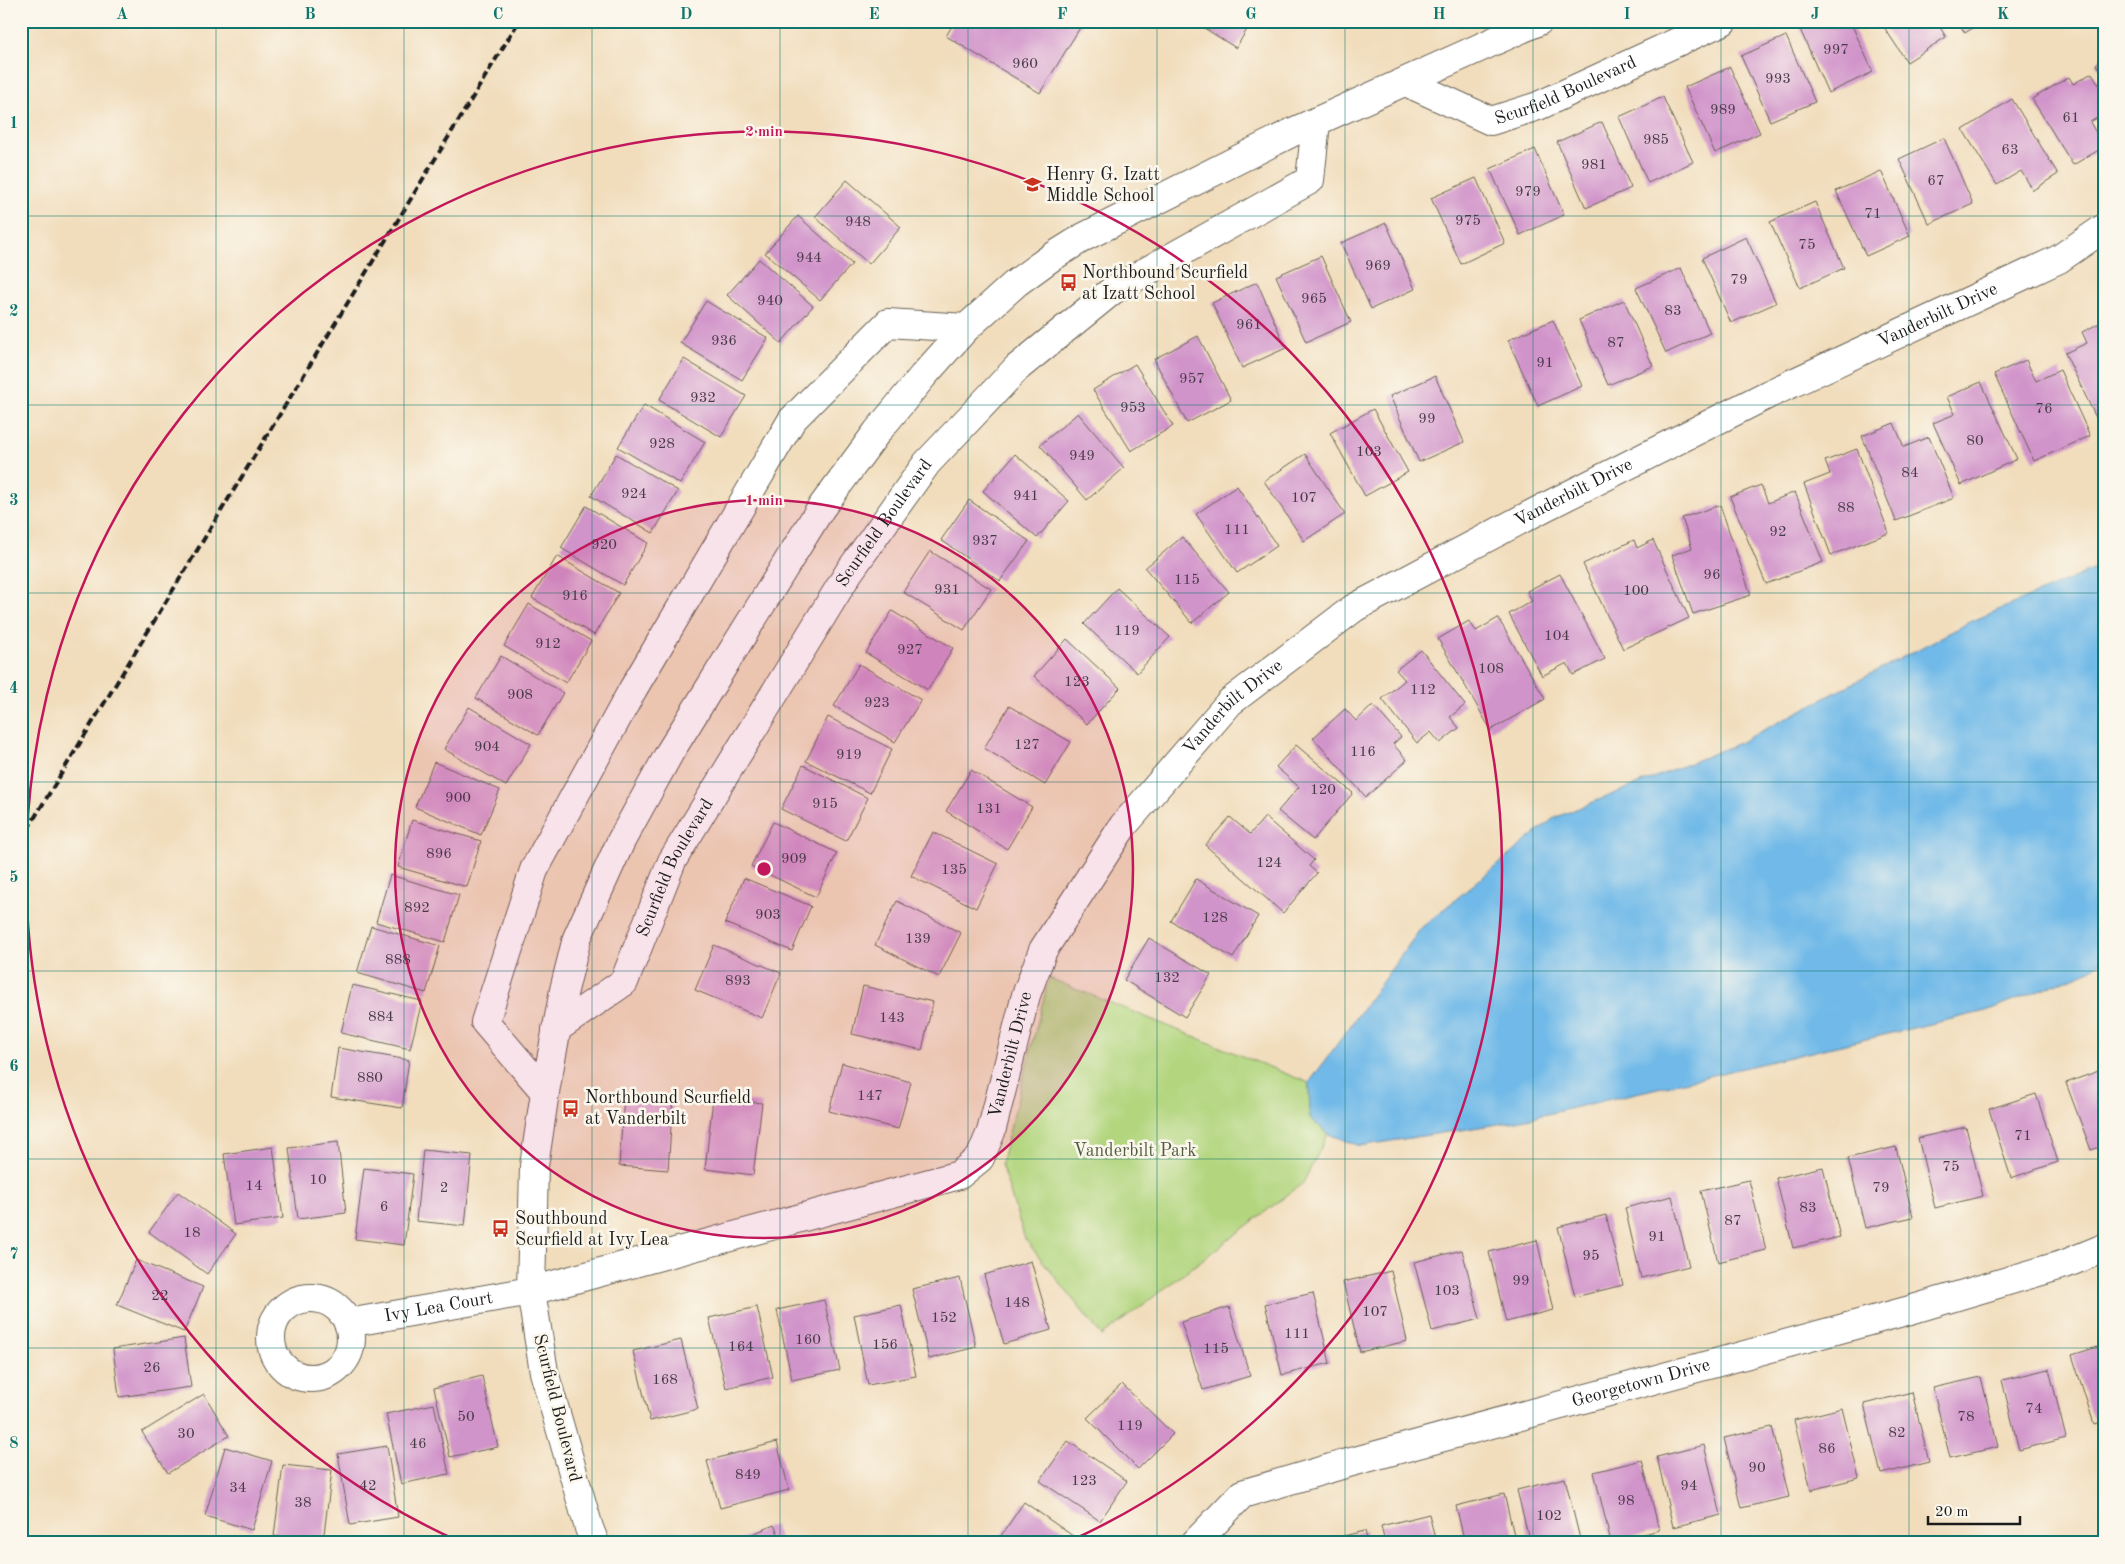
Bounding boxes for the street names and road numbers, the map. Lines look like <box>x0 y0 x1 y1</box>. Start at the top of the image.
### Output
street label: Scurfield Boulevard <box>1493 53 1639 128</box>
street label: Vanderbilt Drive <box>1875 280 2000 351</box>
street label: Vanderbilt Drive <box>1512 455 1636 530</box>
street label: Scurfield Boulevard <box>833 456 936 590</box>
street label: Vanderbilt Drive <box>1180 656 1286 758</box>
street label: Scurfield Boulevard <box>634 796 717 939</box>
street label: Vanderbilt Drive <box>986 990 1035 1120</box>
street label: Ivy Lea Court <box>383 1289 494 1325</box>
street label: Scurfield Boulevard <box>530 1332 584 1484</box>
street label: Georgetown Drive <box>1570 1356 1712 1411</box>

